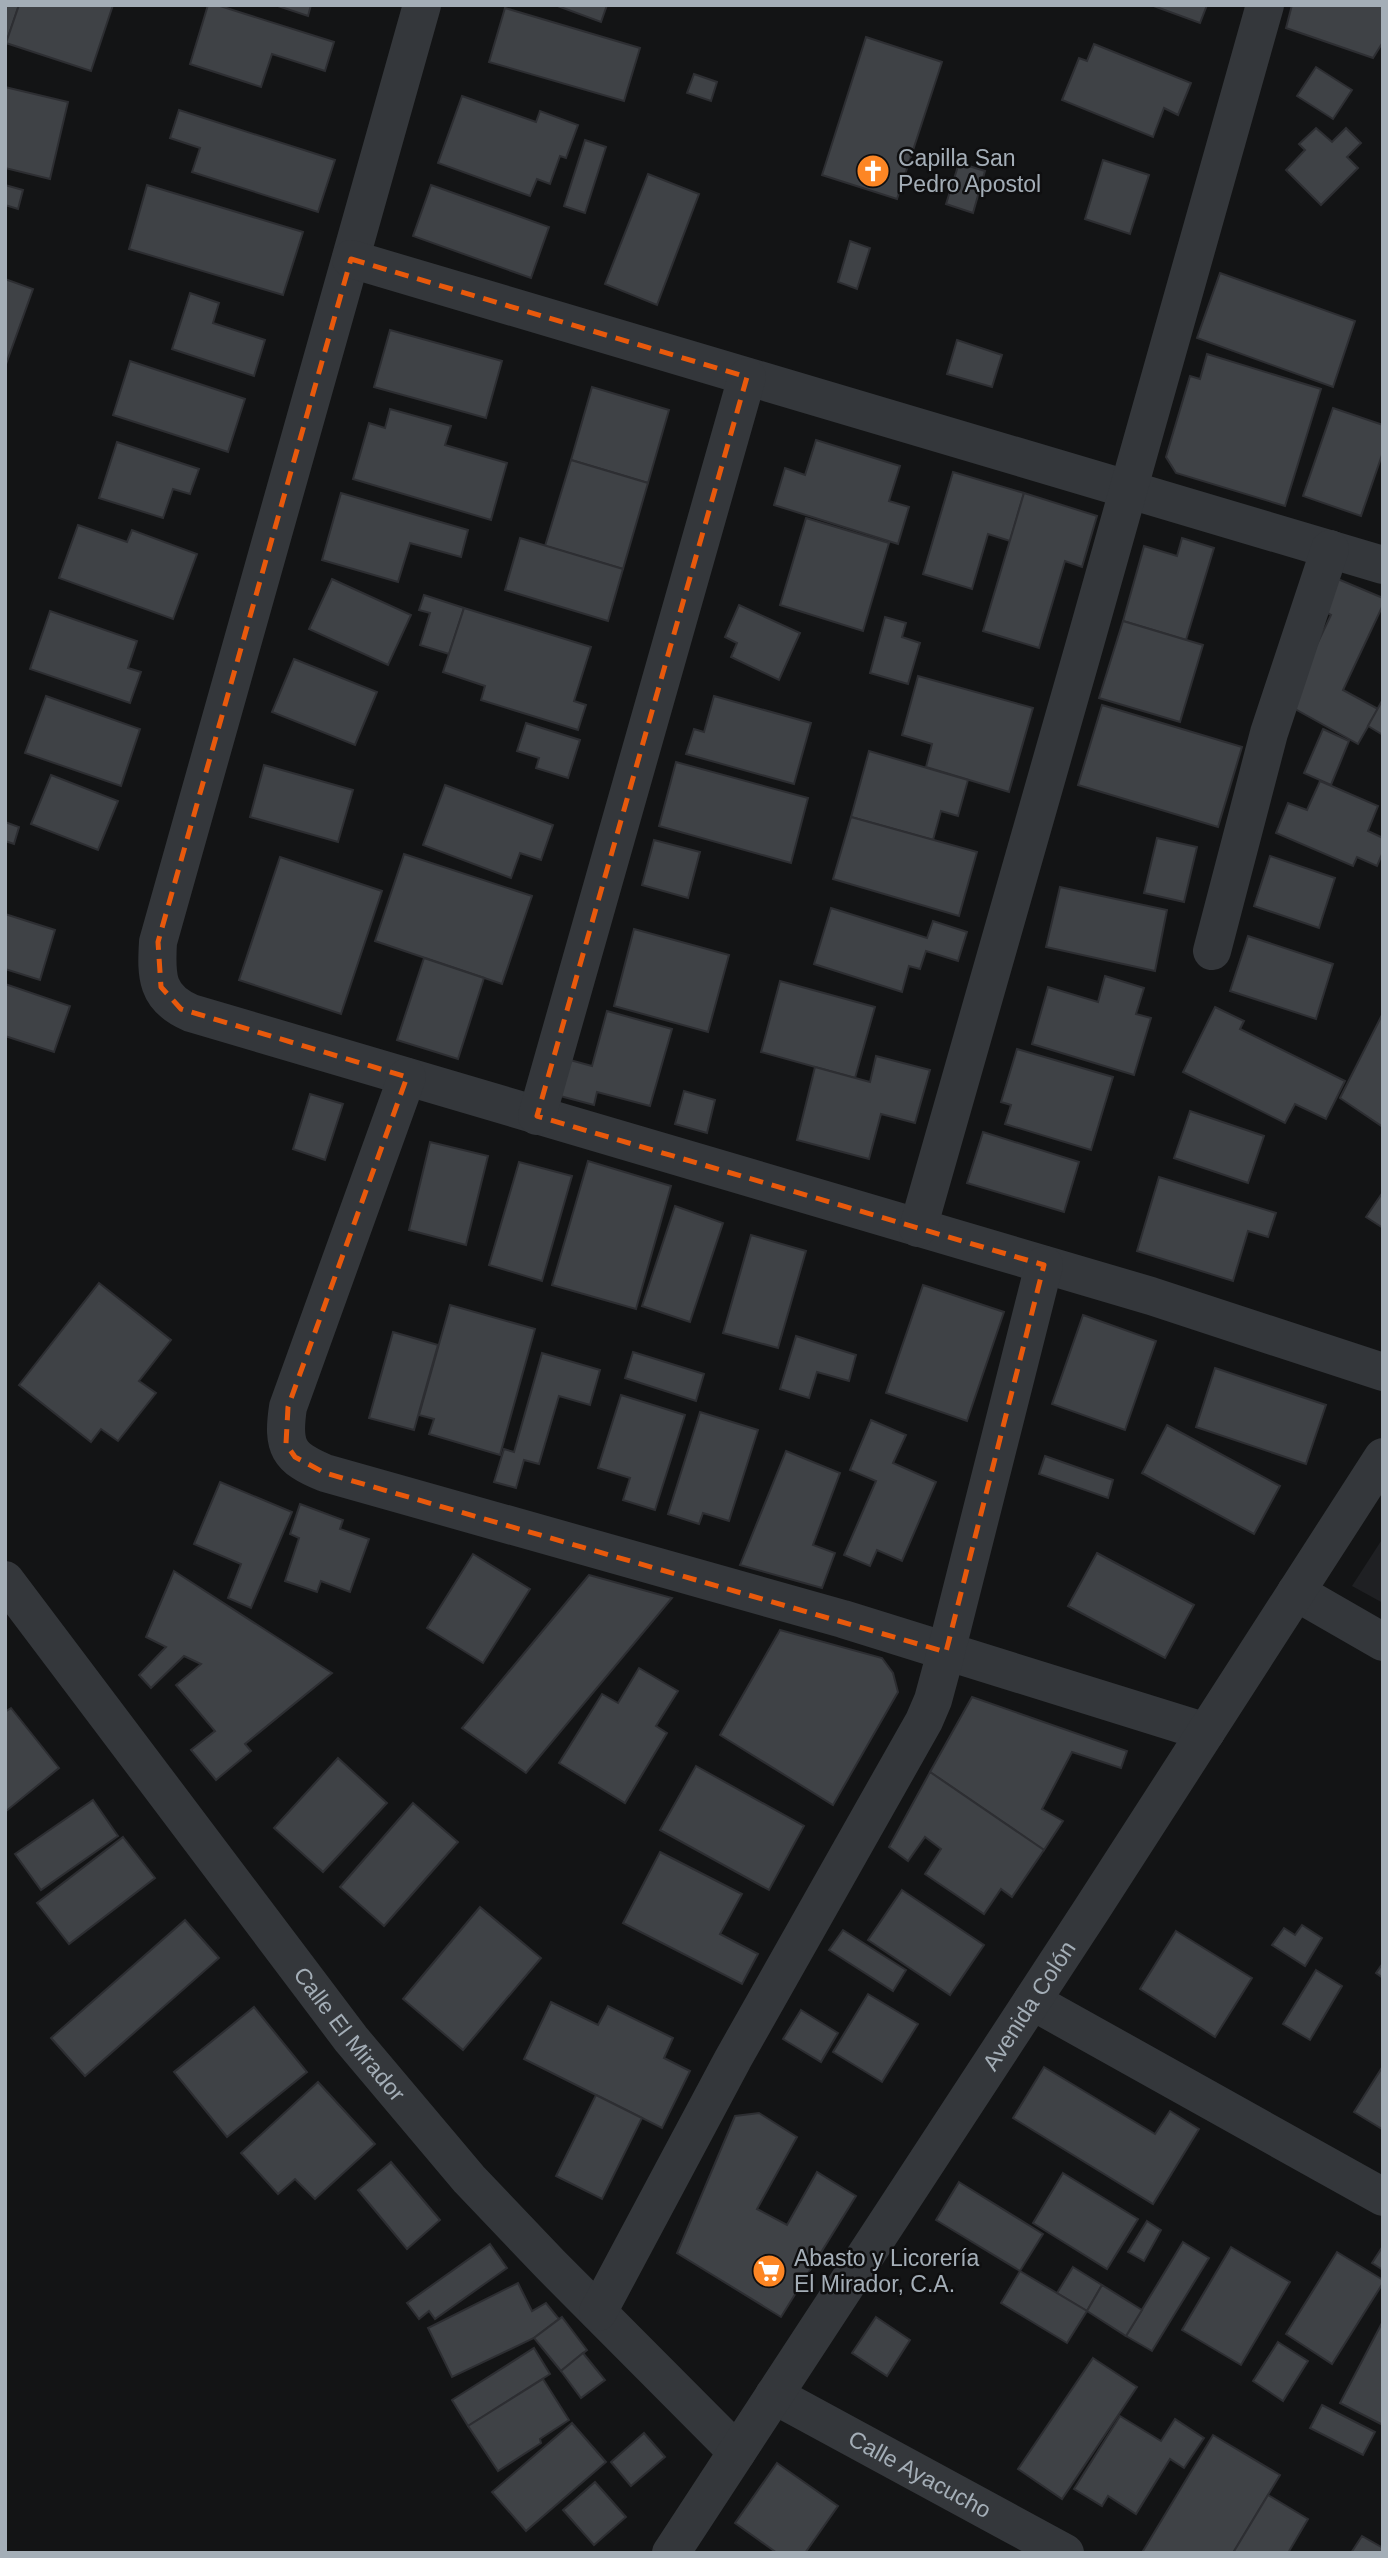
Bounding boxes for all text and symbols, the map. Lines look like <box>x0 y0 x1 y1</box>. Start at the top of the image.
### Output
place label: Capilla San Pedro Apostol <box>898 145 1041 197</box>
church icon: Capilla San Pedro Apostol <box>854 152 892 190</box>
street label: Avenida Colón <box>977 1936 1081 2075</box>
street label: Calle El Mirador <box>288 1962 411 2107</box>
place label: Abasto y Licorería El Mirador, C.A. <box>794 2245 980 2297</box>
supermarket icon: Abasto y Licorería El Mirador, C.A. <box>750 2252 788 2290</box>
street label: Calle Ayacucho <box>844 2425 996 2523</box>

